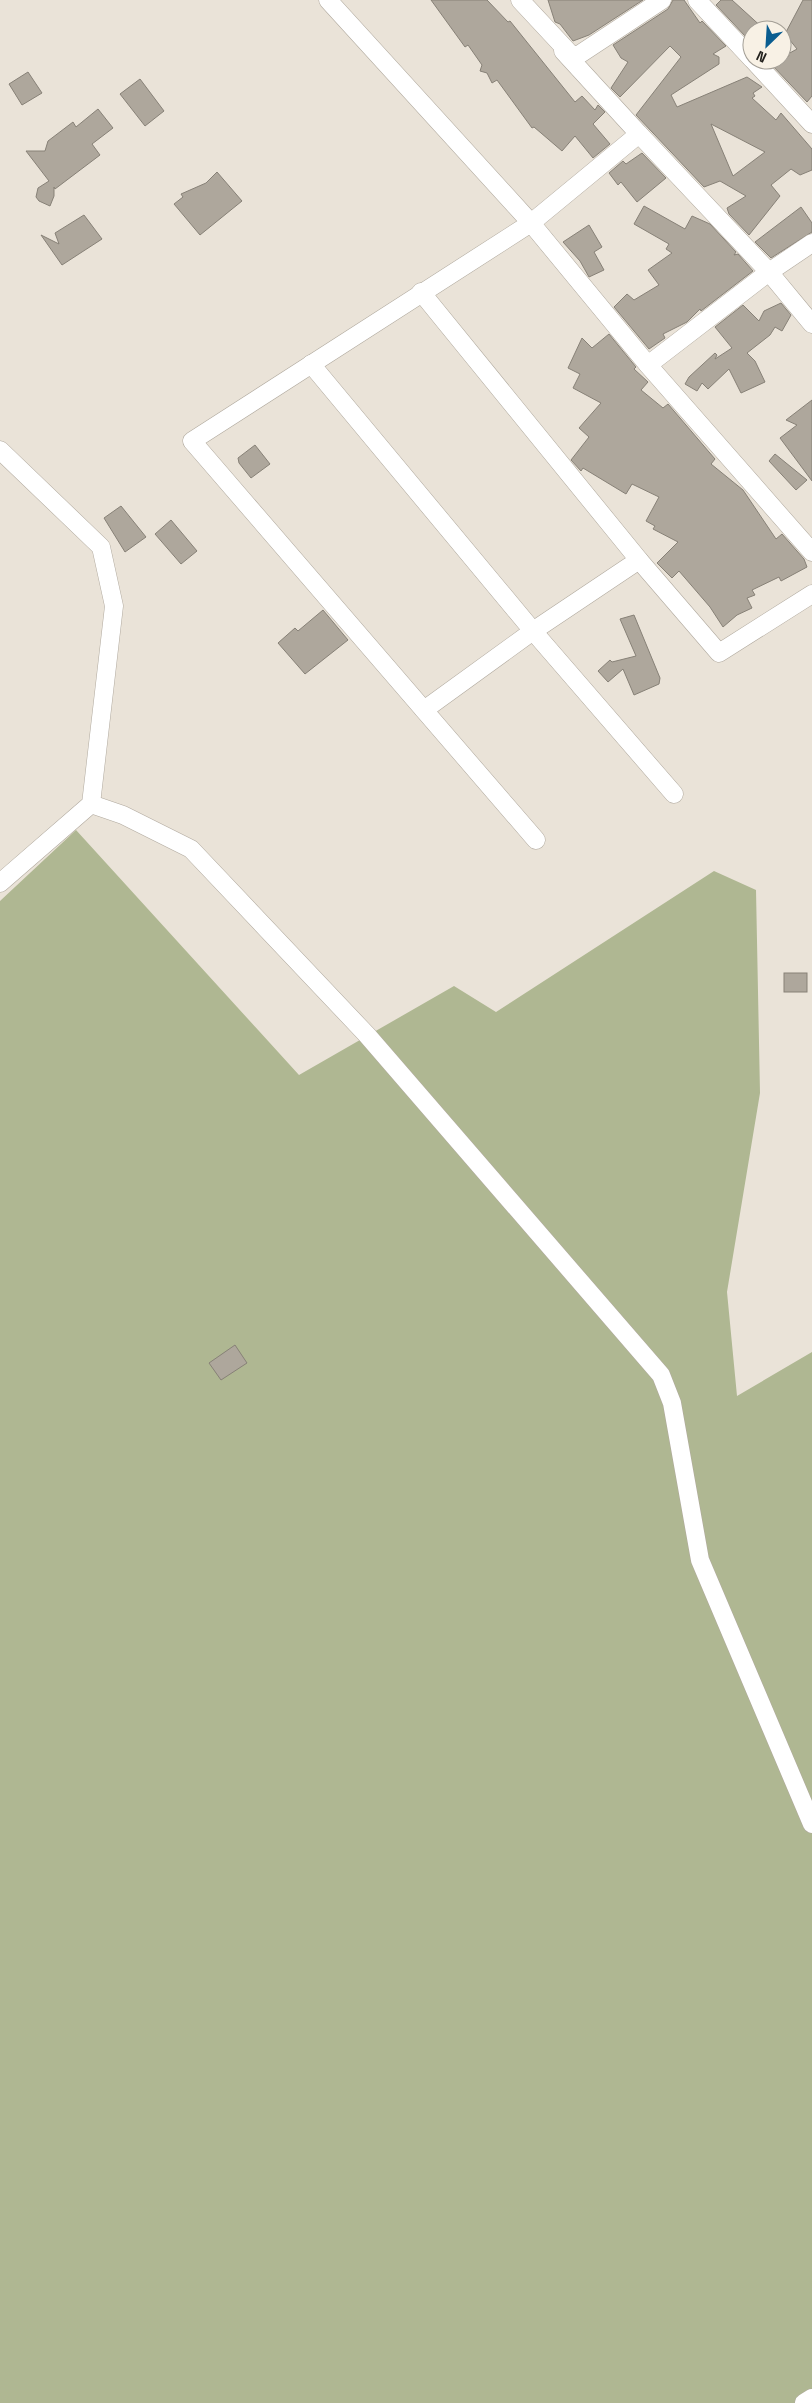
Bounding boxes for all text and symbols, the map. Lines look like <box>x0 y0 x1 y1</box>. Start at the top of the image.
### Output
north arrow <box>742 20 792 70</box>
text: N <box>753 47 770 67</box>

